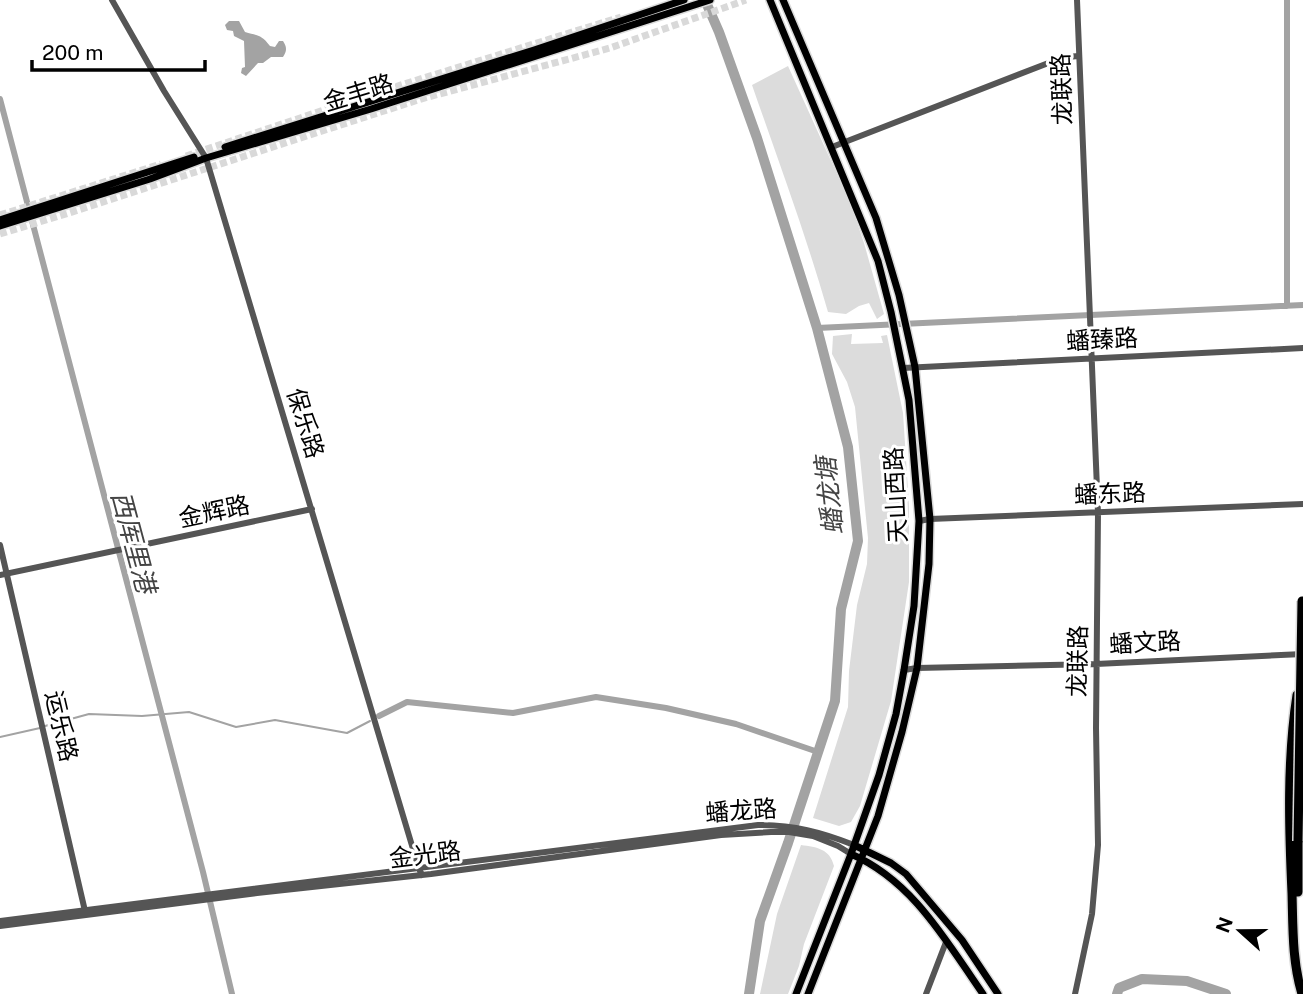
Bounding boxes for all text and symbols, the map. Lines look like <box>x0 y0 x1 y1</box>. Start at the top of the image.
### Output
scale bar <box>32 28 205 72</box>
text: 200 m <box>42 40 103 65</box>
street label: 龙联路 <box>1046 53 1076 125</box>
street label: 金丰路 <box>319 68 397 116</box>
street label: 蟠臻路 <box>1065 323 1139 355</box>
street label: 保乐路 <box>282 384 330 462</box>
street label: 天山西路 <box>879 446 911 544</box>
water label: 蟠龙塘 <box>809 452 848 536</box>
street label: 蟠东路 <box>1074 478 1146 508</box>
water label: 西厍里港 <box>106 488 163 600</box>
street label: 金辉路 <box>176 490 252 532</box>
street label: 龙联路 <box>1062 625 1092 697</box>
street label: 蟠文路 <box>1108 626 1182 658</box>
street label: 运乐路 <box>40 688 84 764</box>
street label: 蟠龙路 <box>704 794 778 826</box>
street label: 金光路 <box>388 836 462 872</box>
north arrow <box>1205 896 1275 966</box>
text: N <box>1211 914 1237 936</box>

